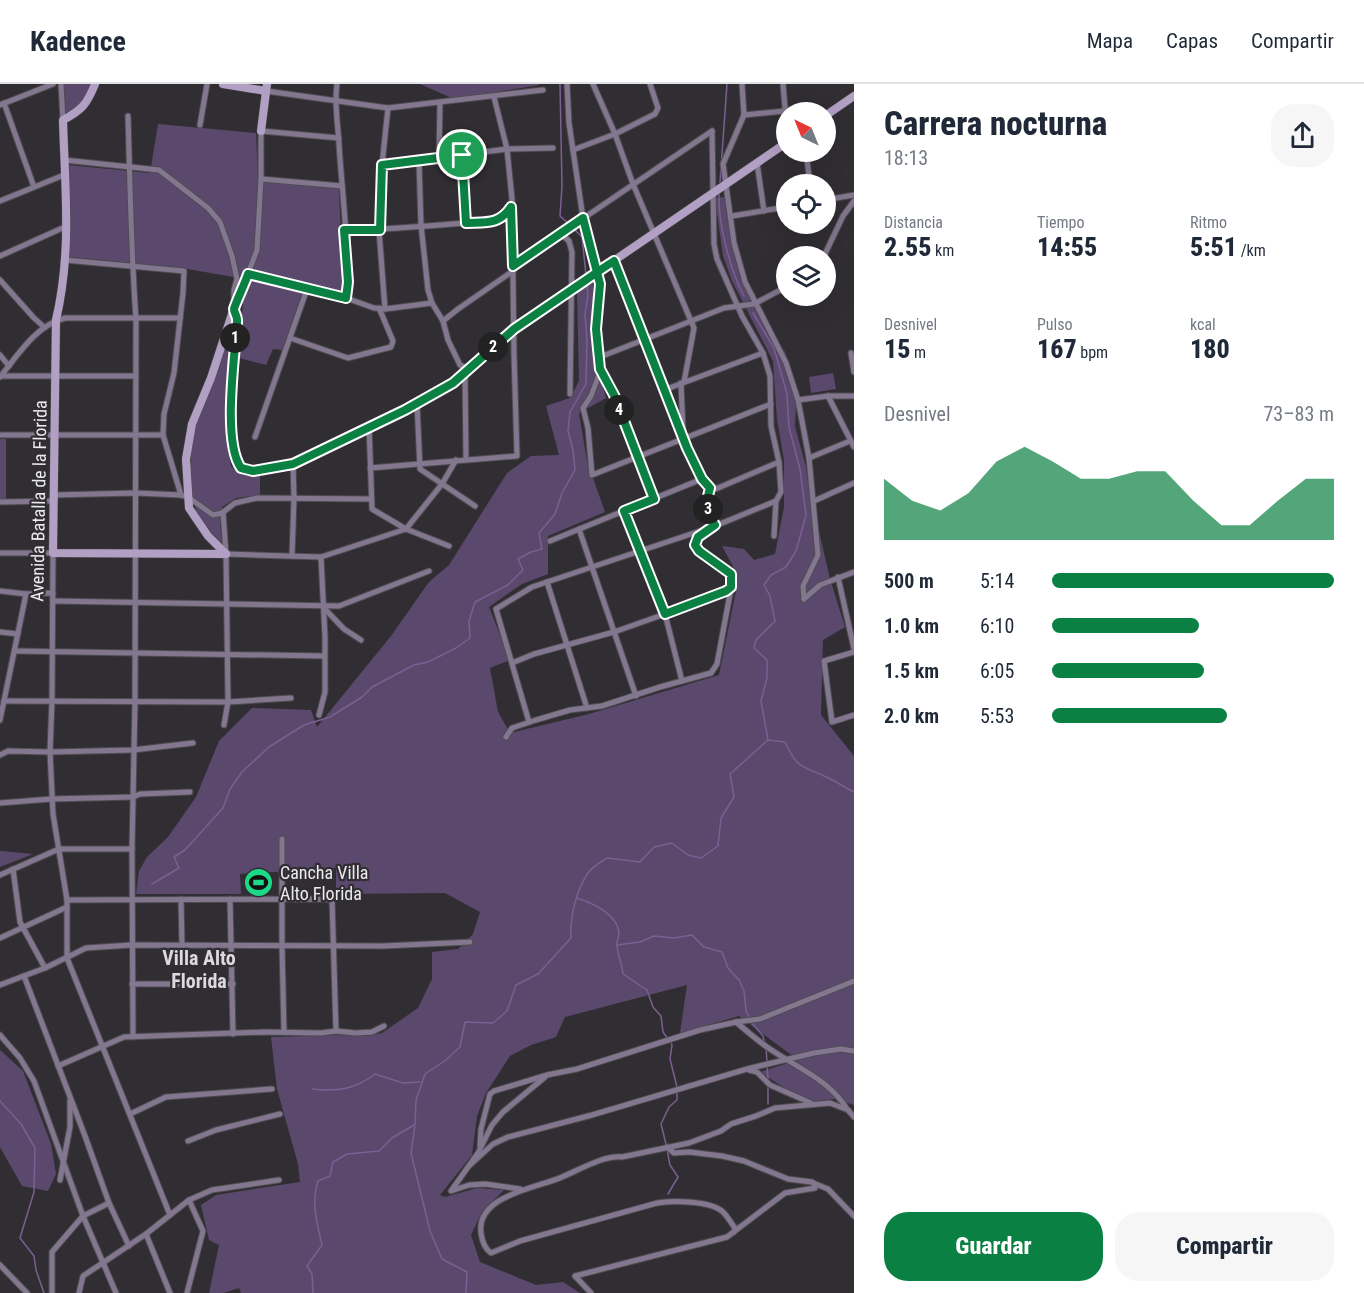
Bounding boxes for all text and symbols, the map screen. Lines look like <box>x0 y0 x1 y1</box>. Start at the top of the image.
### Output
text: Kadence <box>30 25 126 58</box>
text: Mapa <box>1087 29 1133 53</box>
text: Capas <box>1166 29 1218 53</box>
text: Compartir <box>1251 29 1334 53</box>
north arrow <box>776 102 836 162</box>
map controls <box>776 102 836 306</box>
text: Carrera nocturna <box>884 104 1107 143</box>
button: share <box>1271 104 1334 167</box>
pin <box>436 129 487 180</box>
icon: arrive <box>445 138 478 171</box>
text: 18:13 <box>884 146 928 170</box>
button: locate <box>776 174 836 234</box>
text: Distancia <box>884 213 943 232</box>
text: Tiempo <box>1037 213 1084 232</box>
text: Ritmo <box>1190 213 1227 232</box>
text: 2.55 <box>884 232 931 262</box>
text: 14:55 <box>1037 232 1097 262</box>
text: 5:51 <box>1190 232 1237 262</box>
text: km <box>931 241 954 260</box>
text: /km <box>1237 241 1266 260</box>
button: layers <box>776 246 836 306</box>
text: Desnivel <box>884 315 937 334</box>
text: Pulso <box>1037 315 1073 334</box>
text: kcal <box>1190 315 1216 334</box>
pin: 1 <box>220 323 250 353</box>
text: 1 <box>231 328 239 347</box>
pin: 2 <box>478 332 508 362</box>
text: 15 <box>884 334 910 364</box>
text: 167 <box>1037 334 1077 364</box>
text: 180 <box>1190 334 1230 364</box>
text: 2 <box>489 337 497 356</box>
text: m <box>910 343 926 362</box>
text: bpm <box>1077 343 1108 362</box>
pin: 4 <box>604 395 634 425</box>
street label: Avenida Batalla de la Florida <box>26 400 51 602</box>
text: 4 <box>615 400 623 419</box>
text: Desnivel <box>884 402 951 426</box>
text: 73–83 m <box>1263 402 1334 426</box>
pin: 3 <box>693 494 723 524</box>
text: 3 <box>704 499 712 518</box>
text: 500 m <box>884 569 934 593</box>
text: 5:14 <box>980 569 1014 593</box>
text: 1.0 km <box>884 614 939 638</box>
text: 6:10 <box>980 614 1014 638</box>
text: 1.5 km <box>884 659 939 683</box>
text: 6:05 <box>980 659 1014 683</box>
text: 2.0 km <box>884 704 939 728</box>
text: 5:53 <box>980 704 1014 728</box>
place label: Cancha Villa Alto Florida <box>280 862 368 904</box>
sports icon: Cancha Villa Alto Florida <box>243 867 275 899</box>
district label: Villa Alto Florida <box>162 946 236 993</box>
button: Guardar <box>884 1212 1103 1281</box>
button: Compartir <box>1115 1212 1334 1281</box>

